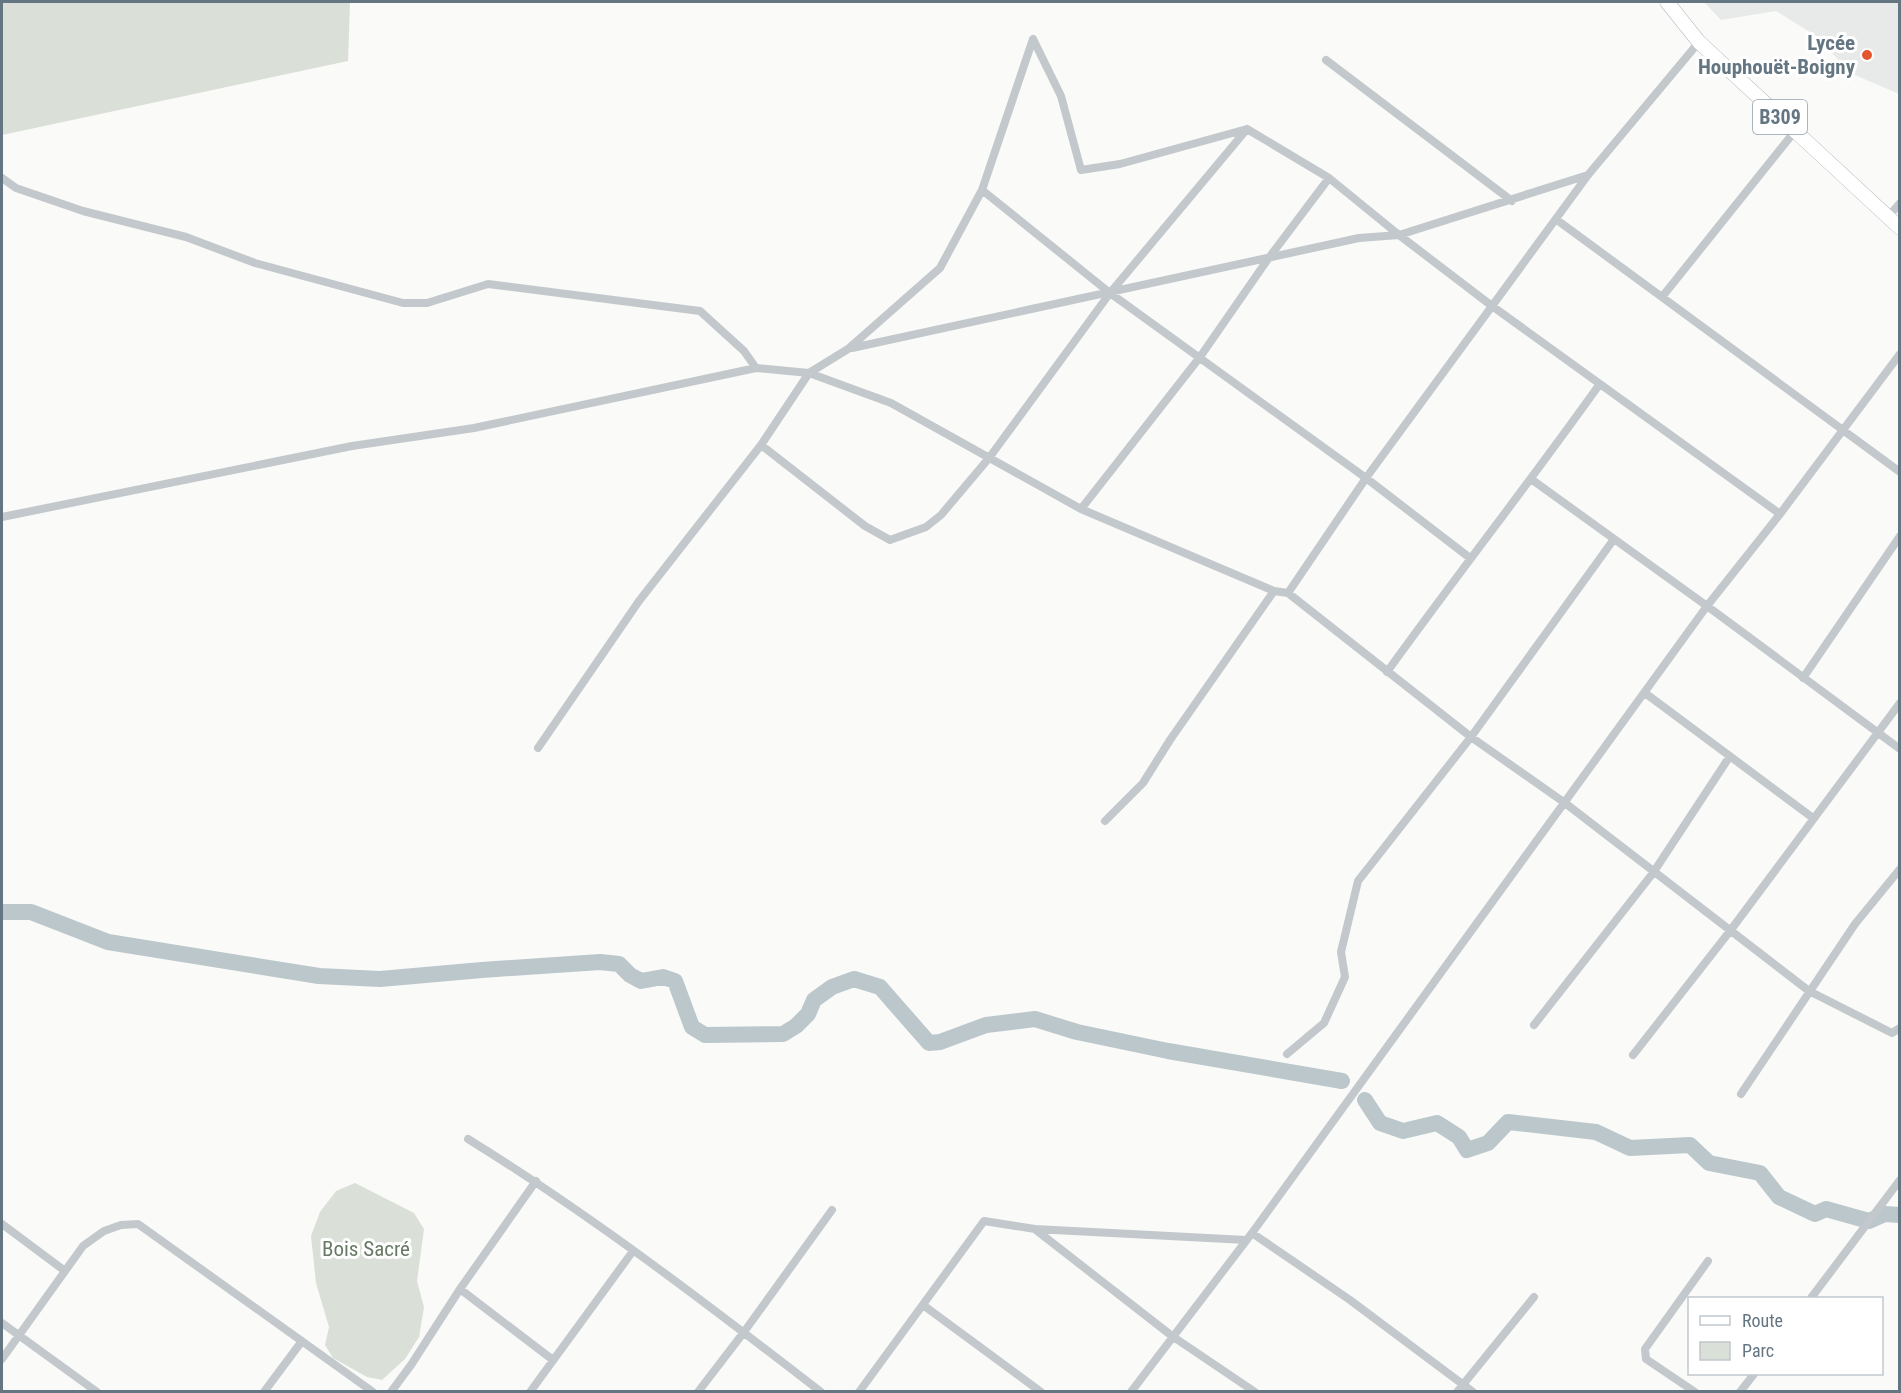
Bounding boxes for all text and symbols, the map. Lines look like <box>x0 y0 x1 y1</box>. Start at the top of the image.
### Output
place label: Lycée Houphouët-Boigny <box>1698 31 1856 79</box>
marker: Lycée Houphouët-Boigny <box>1860 48 1874 62</box>
road number: B309 <box>1753 100 1807 134</box>
park label: Bois Sacré <box>322 1237 410 1261</box>
legend <box>1688 1297 1883 1375</box>
text: Route <box>1742 1310 1783 1331</box>
text: Parc <box>1742 1340 1774 1361</box>

